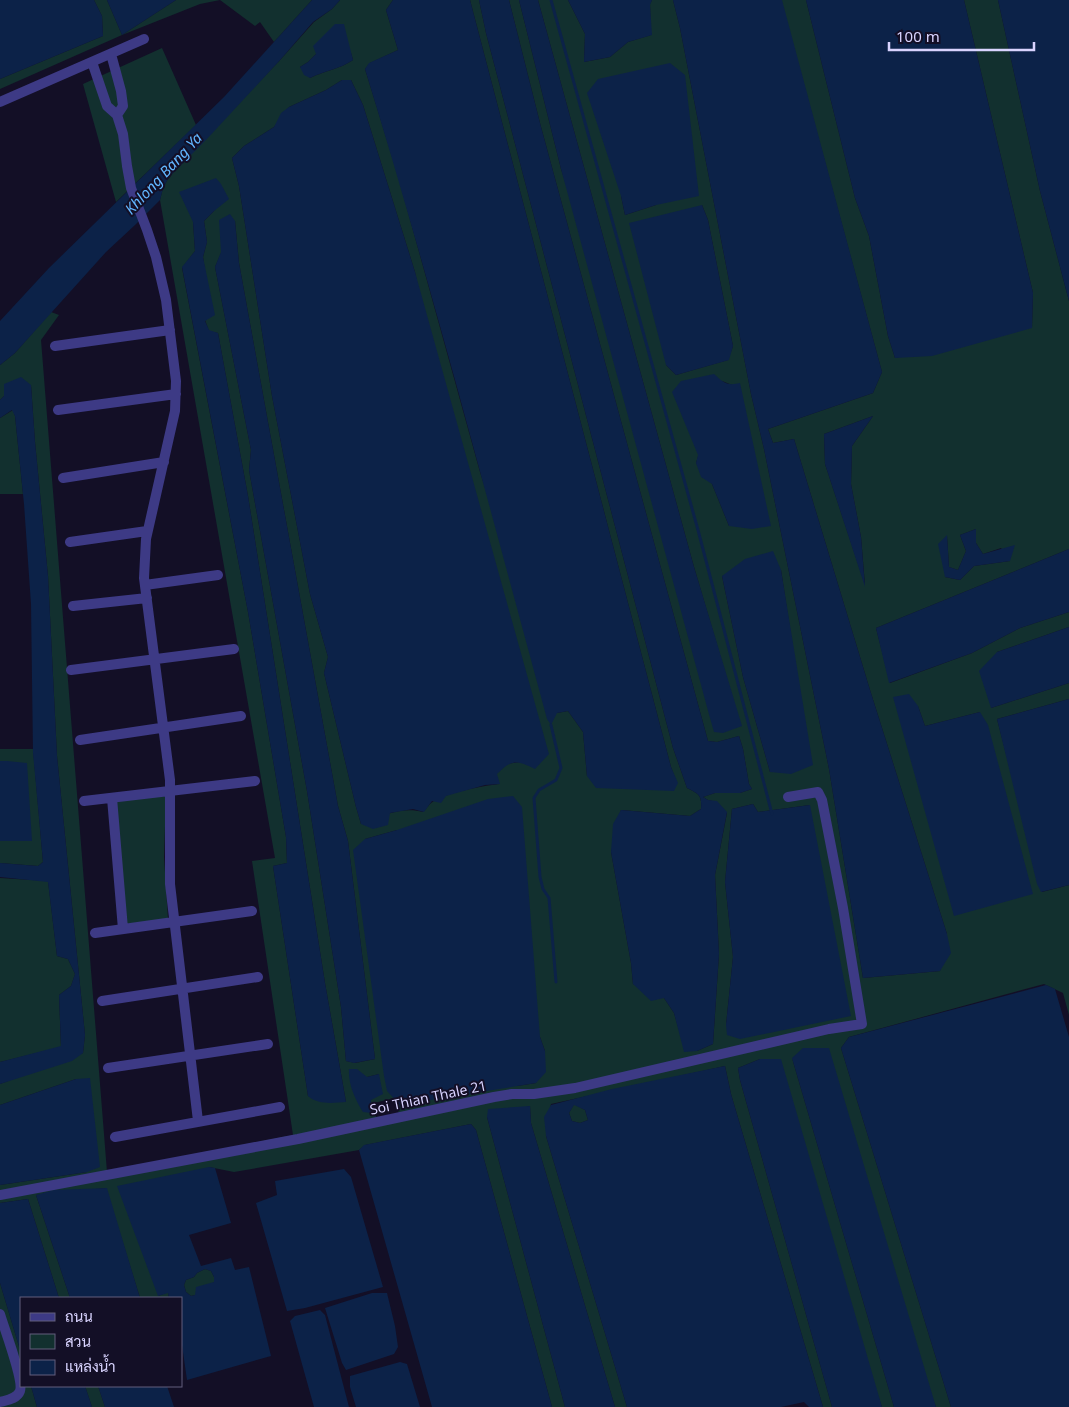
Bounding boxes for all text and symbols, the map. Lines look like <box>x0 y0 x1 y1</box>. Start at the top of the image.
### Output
scale bar <box>889 20 1034 52</box>
text: 100 m <box>896 26 940 46</box>
water label: Khlong Bang Ya <box>120 127 206 218</box>
street label: Soi Thian Thale 21 <box>368 1075 488 1119</box>
legend <box>20 1297 182 1387</box>
text: ถนน <box>65 1306 93 1326</box>
text: สวน <box>65 1331 91 1351</box>
text: แหล่งน้ำ <box>65 1354 116 1376</box>

